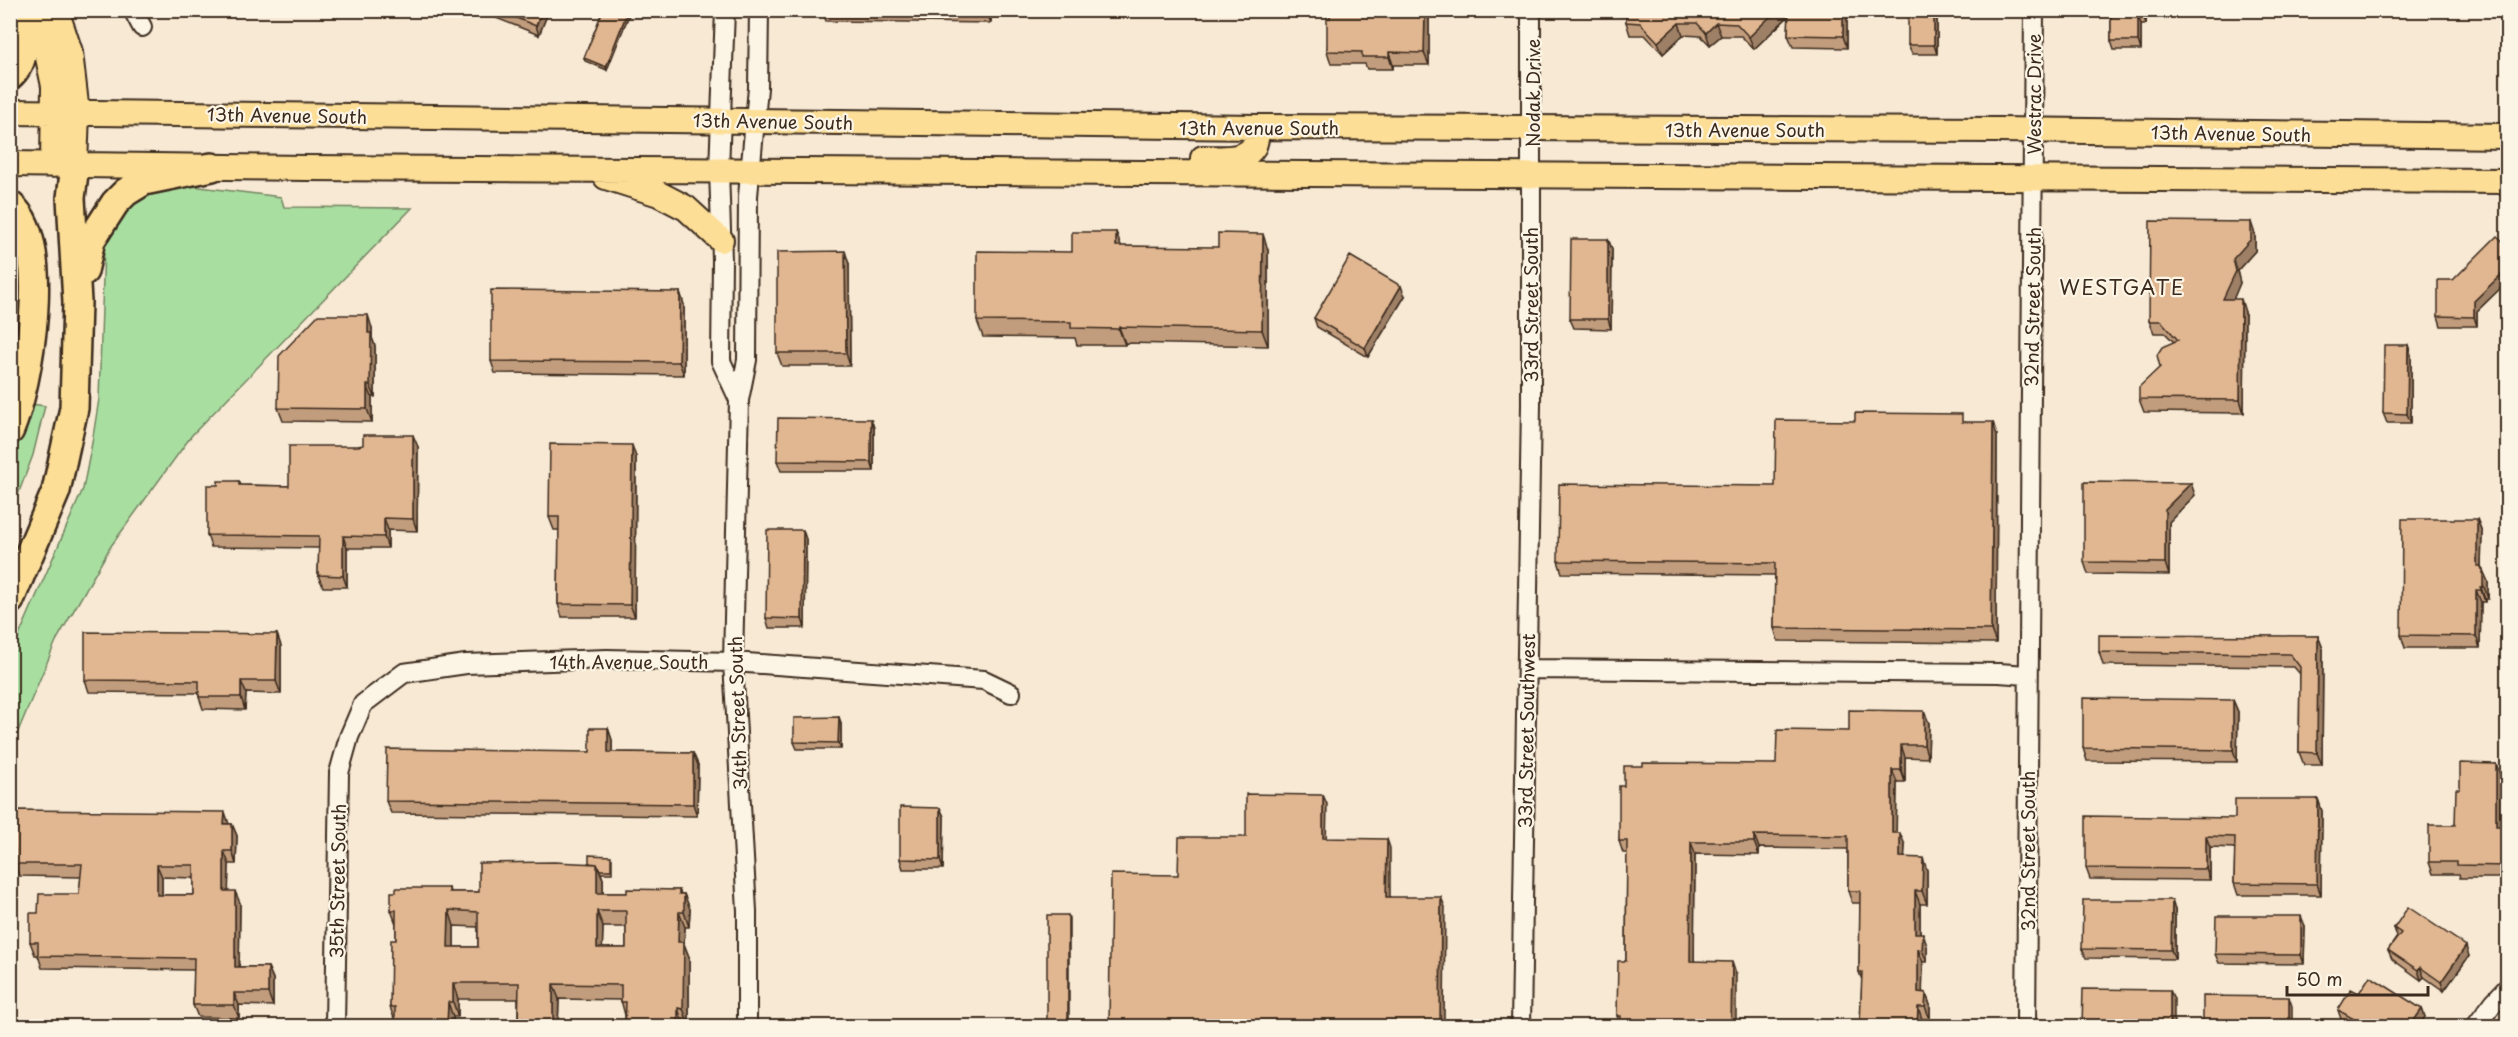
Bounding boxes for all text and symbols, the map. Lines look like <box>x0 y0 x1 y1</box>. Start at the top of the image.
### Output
street label: Westrac Drive <box>2020 34 2047 154</box>
street label: Nodak Drive <box>1519 39 1546 147</box>
street label: 13th Avenue South <box>207 100 367 130</box>
street label: 13th Avenue South <box>693 106 853 136</box>
street label: 13th Avenue South <box>1179 114 1339 141</box>
street label: 13th Avenue South <box>1665 116 1825 143</box>
street label: 13th Avenue South <box>2151 118 2311 148</box>
street label: 33rd Street South <box>1517 227 1544 383</box>
street label: 32nd Street South <box>2017 227 2047 387</box>
district label: WESTGATE <box>2059 272 2185 302</box>
street label: 33rd Street Southwest <box>1511 633 1541 829</box>
street label: 34th Street South <box>721 636 753 790</box>
street label: 14th Avenue South <box>550 648 708 675</box>
street label: 32nd Street South <box>2014 771 2041 931</box>
street label: 35th Street South <box>322 803 352 959</box>
scale bar <box>2287 959 2428 997</box>
text: 50 m <box>2296 965 2343 992</box>

